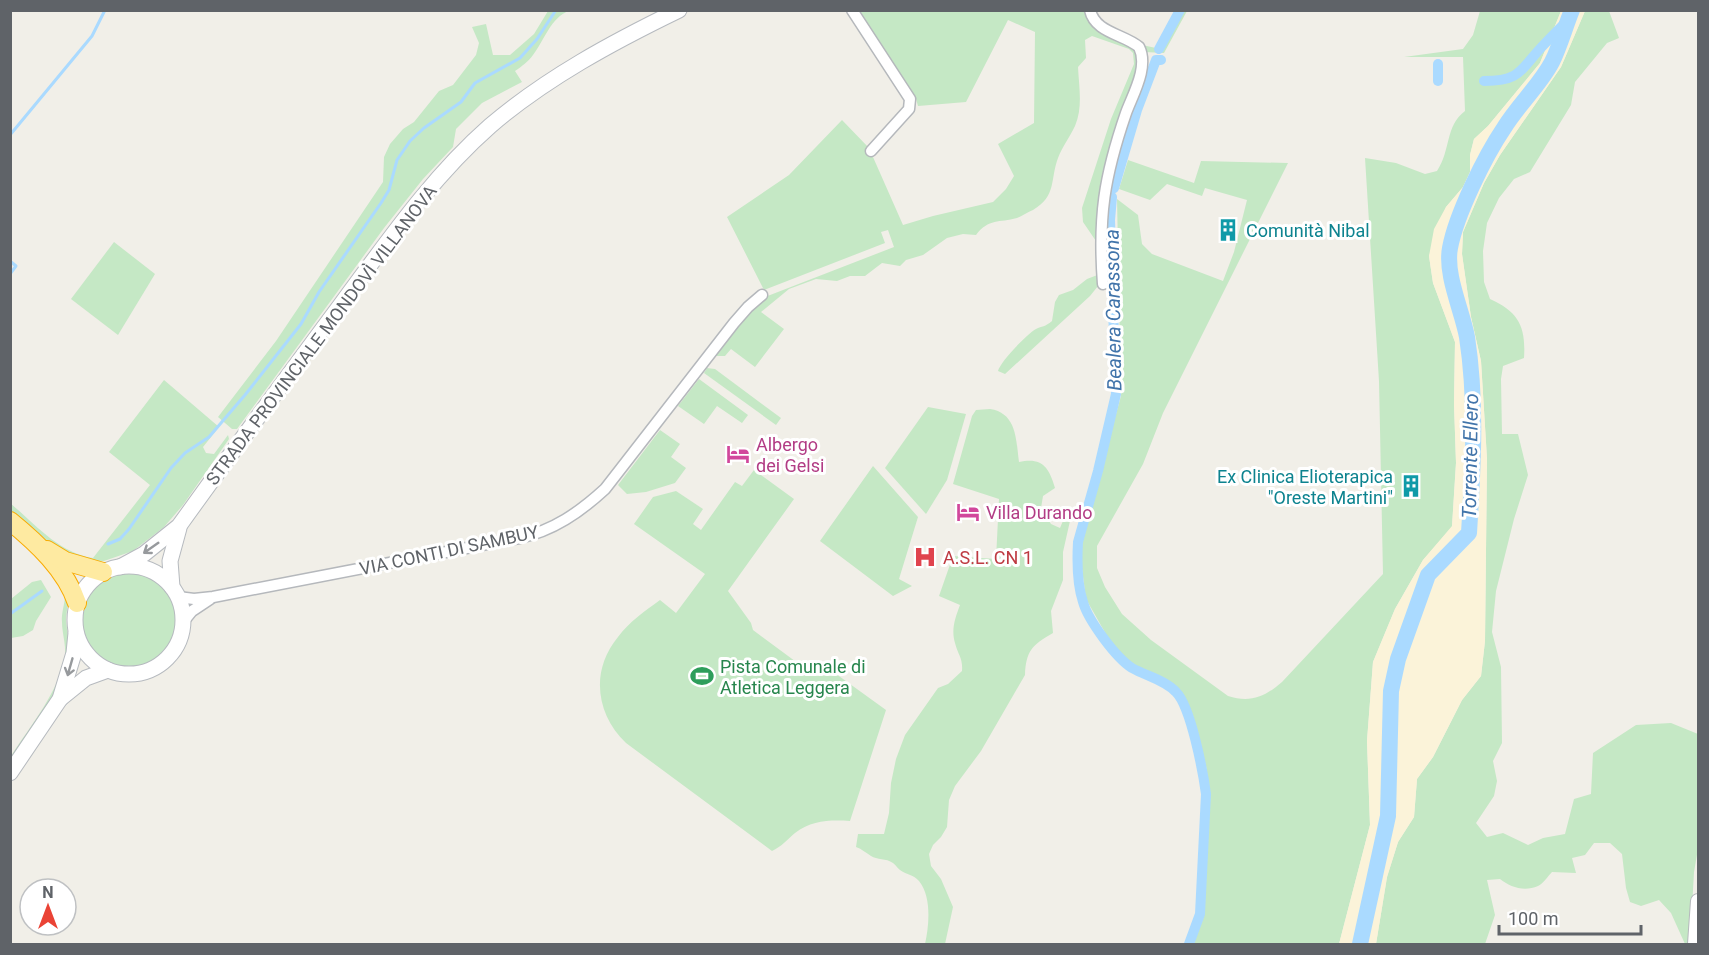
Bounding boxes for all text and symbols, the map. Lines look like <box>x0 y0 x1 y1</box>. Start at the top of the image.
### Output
street label: STRADA PROVINCIALE MONDOVÌ VILLANOVA <box>201 181 441 489</box>
building icon: Comunità Nibal <box>1215 217 1241 243</box>
place label: Comunità Nibal <box>1246 220 1370 241</box>
water label: Bealera Carassona <box>1100 229 1126 391</box>
water label: Torrente Ellero <box>1457 393 1483 519</box>
place label: Albergo dei Gelsi <box>756 434 824 476</box>
hotel icon: Albergo dei Gelsi <box>725 441 751 467</box>
place label: Ex Clinica Elioterapica "Oreste Martini" <box>1217 466 1393 508</box>
building icon: Ex Clinica Elioterapica "Oreste Martini" <box>1398 473 1424 499</box>
hotel icon: Villa Durando <box>955 499 981 525</box>
place label: Villa Durando <box>986 502 1092 523</box>
street label: VIA CONTI DI SAMBUY <box>358 521 541 579</box>
one-way arrow <box>143 542 160 554</box>
hospital icon: A.S.L. CN 1 <box>912 544 938 570</box>
place label: A.S.L. CN 1 <box>943 547 1033 568</box>
place label: Pista Comunale di Atletica Leggera <box>720 656 866 698</box>
one-way arrow <box>64 657 75 676</box>
sports icon: Pista Comunale di Atletica Leggera <box>689 663 715 689</box>
north arrow <box>18 877 78 937</box>
text: N <box>42 883 54 902</box>
scale bar <box>1499 898 1642 936</box>
text: 100 m <box>1508 908 1559 929</box>

